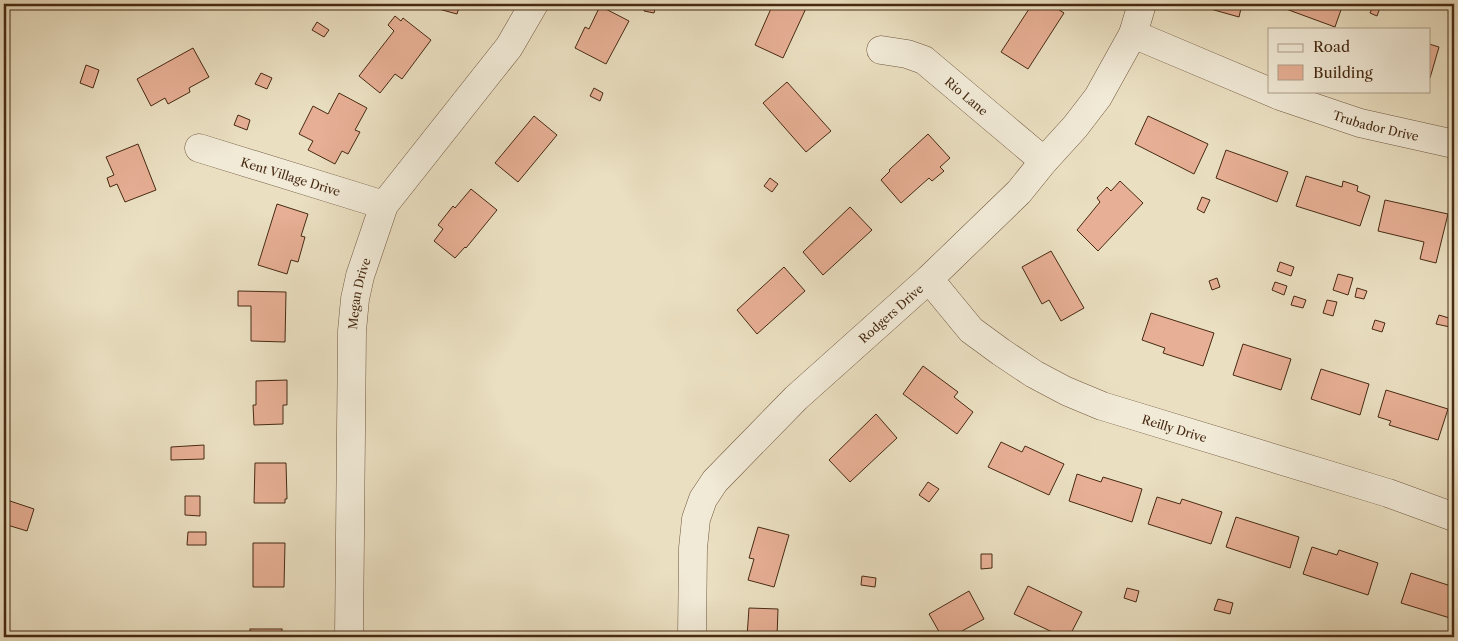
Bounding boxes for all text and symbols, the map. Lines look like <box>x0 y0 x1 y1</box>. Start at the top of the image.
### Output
legend <box>1268 28 1430 92</box>
text: Road <box>1313 37 1350 56</box>
text: Building <box>1313 63 1373 82</box>
street label: Rio Lane <box>942 74 991 118</box>
street label: Trubador Drive <box>1331 107 1421 143</box>
street label: Kent Village Drive <box>239 154 343 199</box>
street label: Megan Drive <box>345 255 373 330</box>
street label: Rodgers Drive <box>855 280 926 346</box>
street label: Reilly Drive <box>1140 411 1209 445</box>

